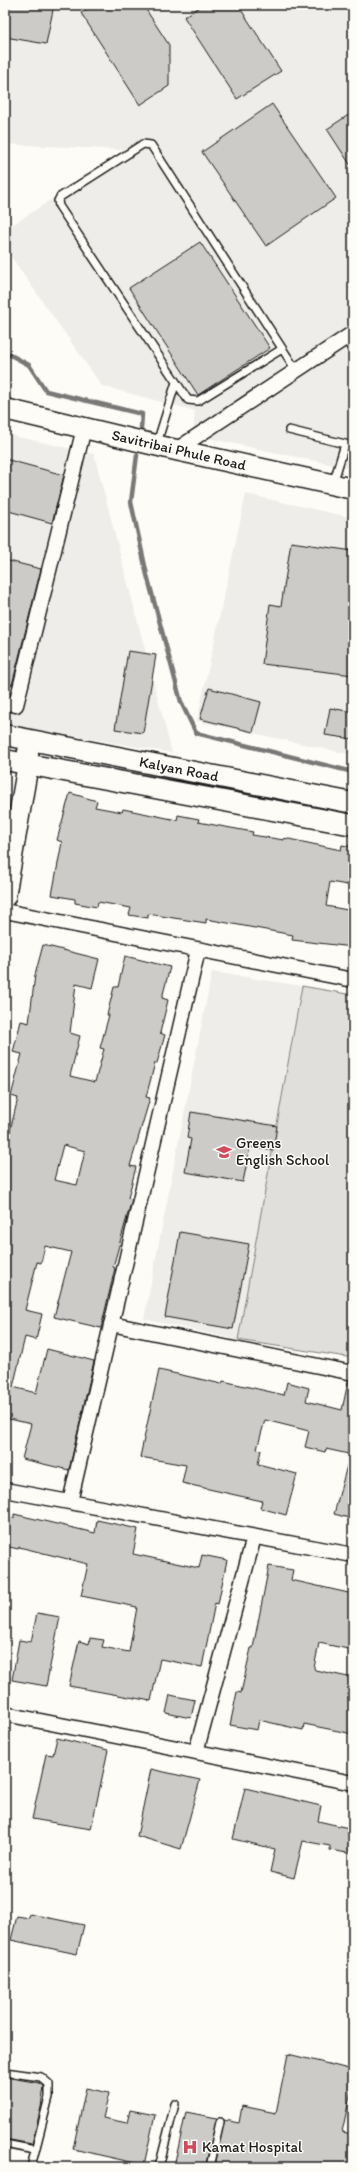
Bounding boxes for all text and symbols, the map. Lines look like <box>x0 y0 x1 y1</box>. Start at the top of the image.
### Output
street label: Savitribai Phule Road <box>110 426 249 474</box>
street label: Kalyan Road <box>138 752 221 786</box>
place label: Greens English School <box>236 1134 330 1169</box>
school or university icon: Greens English School <box>215 1143 233 1161</box>
hospital icon: Kamat Hospital <box>181 2138 199 2156</box>
place label: Kamat Hospital <box>202 2138 303 2156</box>

